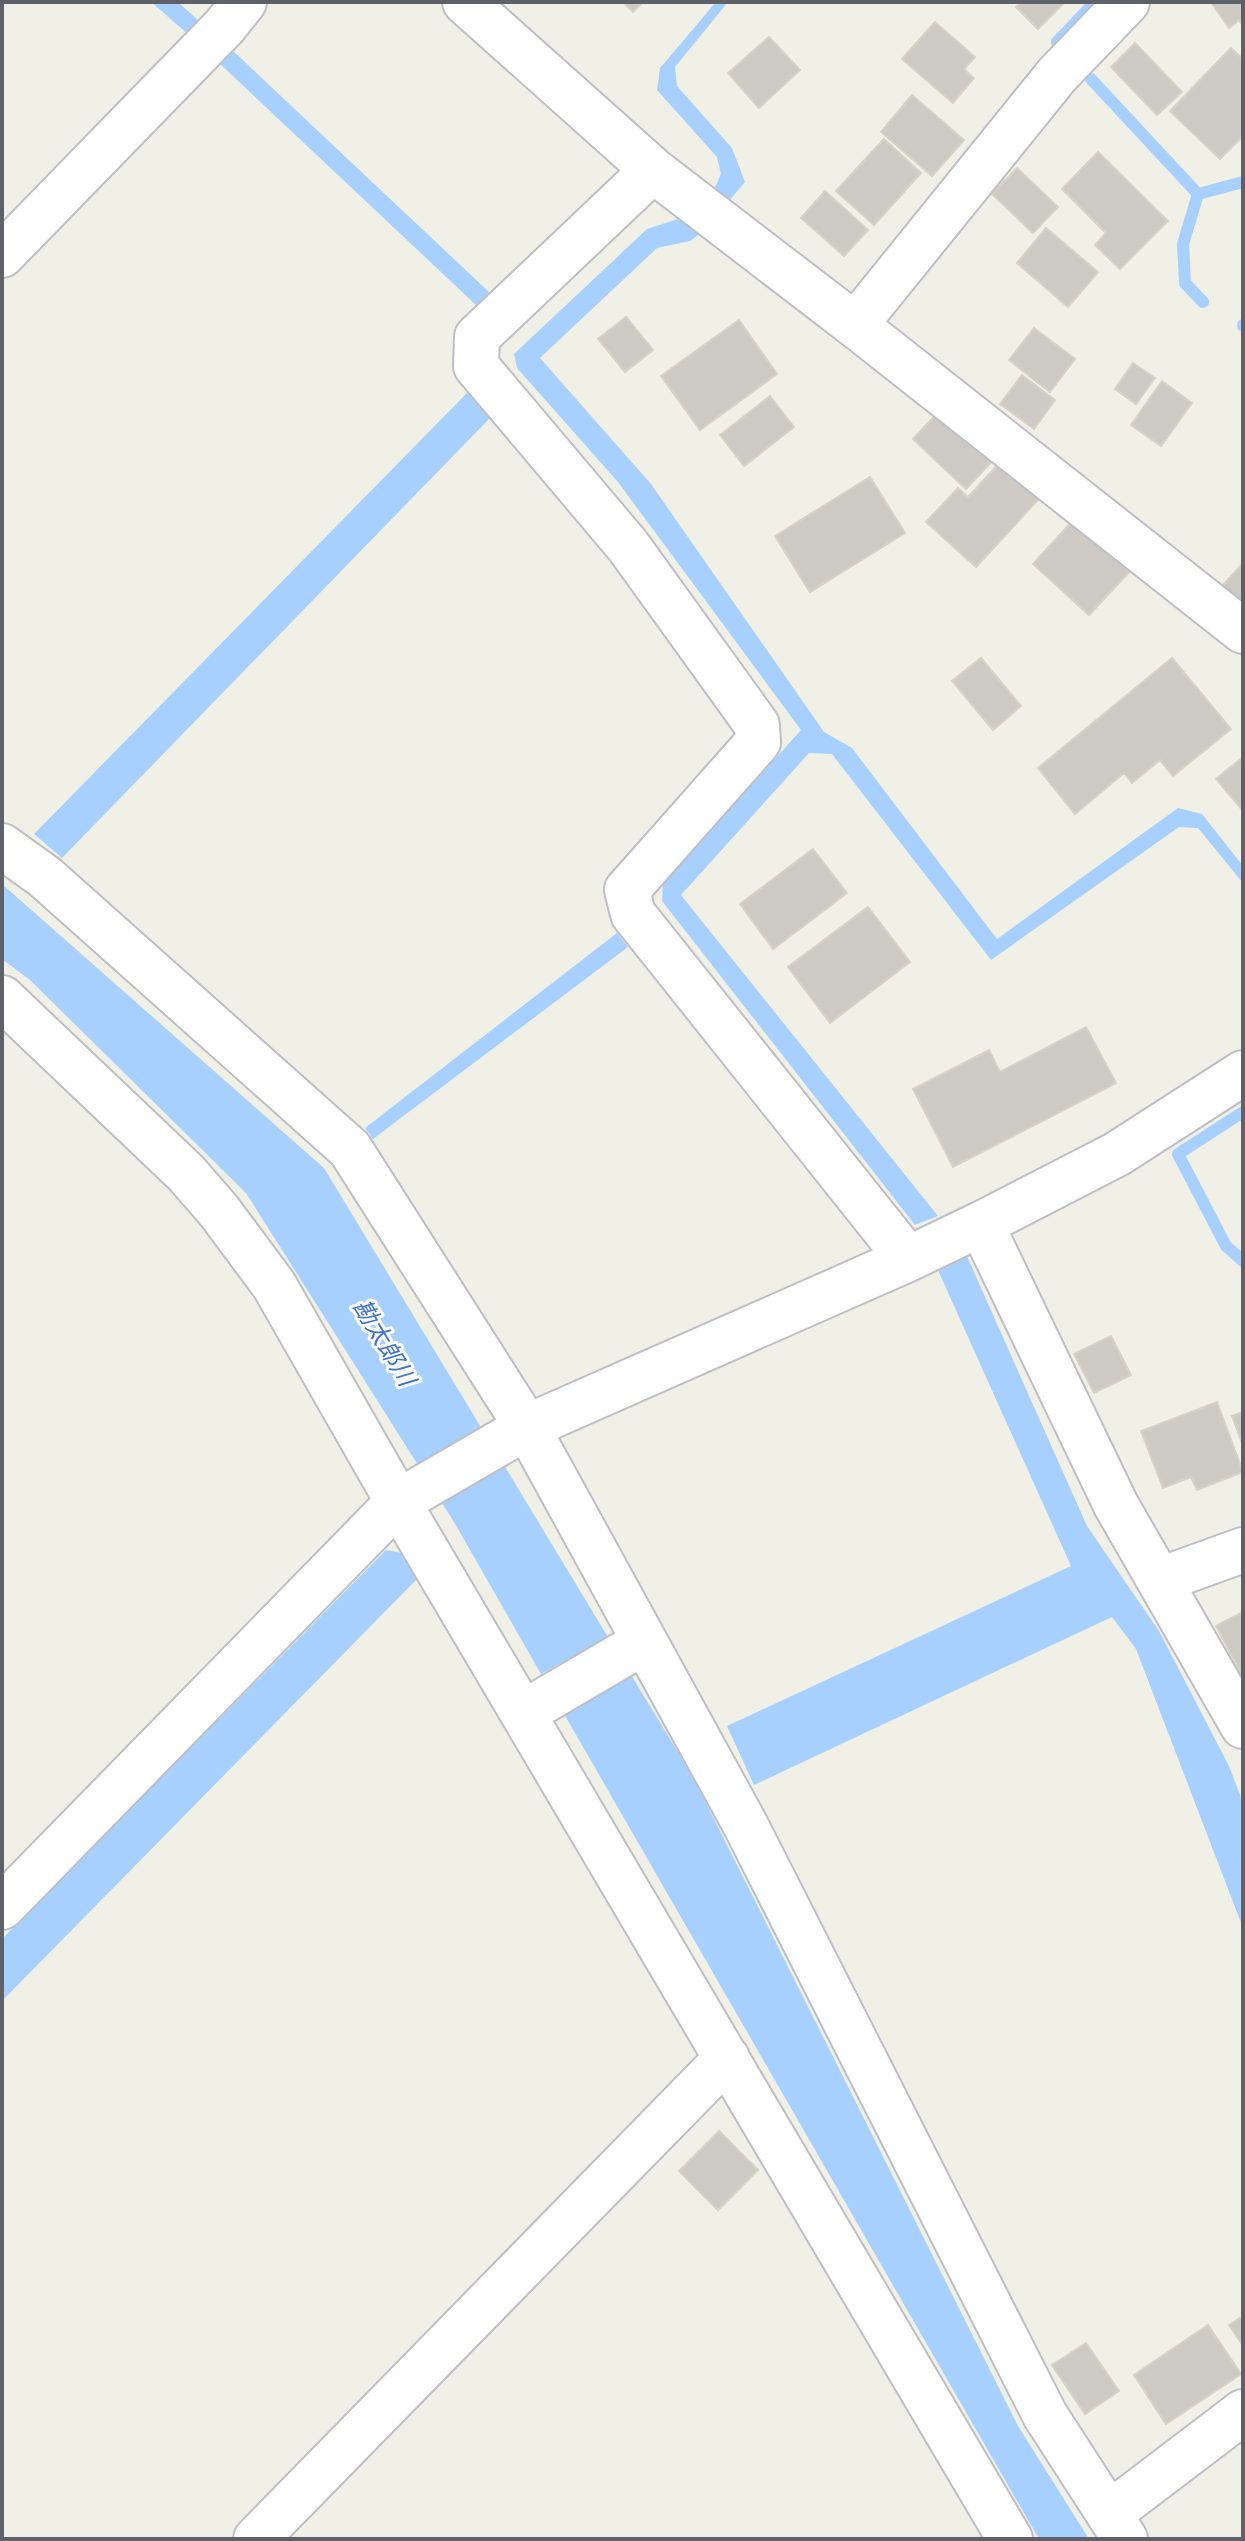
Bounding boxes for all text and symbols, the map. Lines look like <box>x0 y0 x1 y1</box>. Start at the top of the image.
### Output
water label: 勘太郎川 <box>347 1293 424 1393</box>

